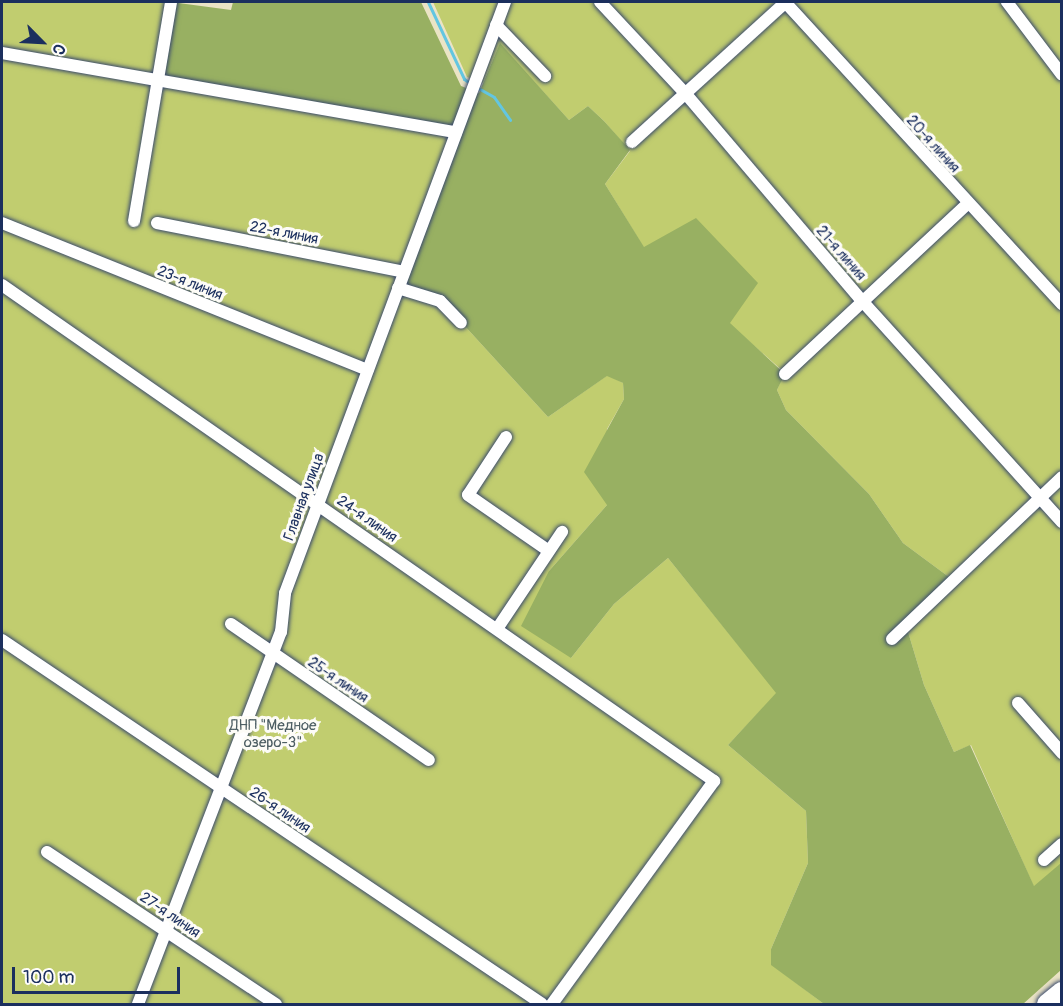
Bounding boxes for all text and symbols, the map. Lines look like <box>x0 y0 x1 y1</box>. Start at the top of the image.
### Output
north arrow <box>12 12 72 72</box>
text: С <box>47 41 70 58</box>
street label: 20-я линия <box>903 112 963 176</box>
street label: 22-я линия <box>248 218 320 248</box>
street label: 21-я линия <box>812 222 870 284</box>
street label: 23-я линия <box>155 262 225 304</box>
street label: Главная улица <box>280 451 328 543</box>
street label: 24-я линия <box>333 492 401 546</box>
street label: 25-я линия <box>304 653 372 707</box>
park label: ДНП "Медное озеро-3" <box>230 716 316 751</box>
street label: 26-я линия <box>246 783 314 837</box>
street label: 27-я линия <box>136 888 204 942</box>
scale bar <box>15 955 183 993</box>
text: 100 m <box>23 966 75 989</box>

